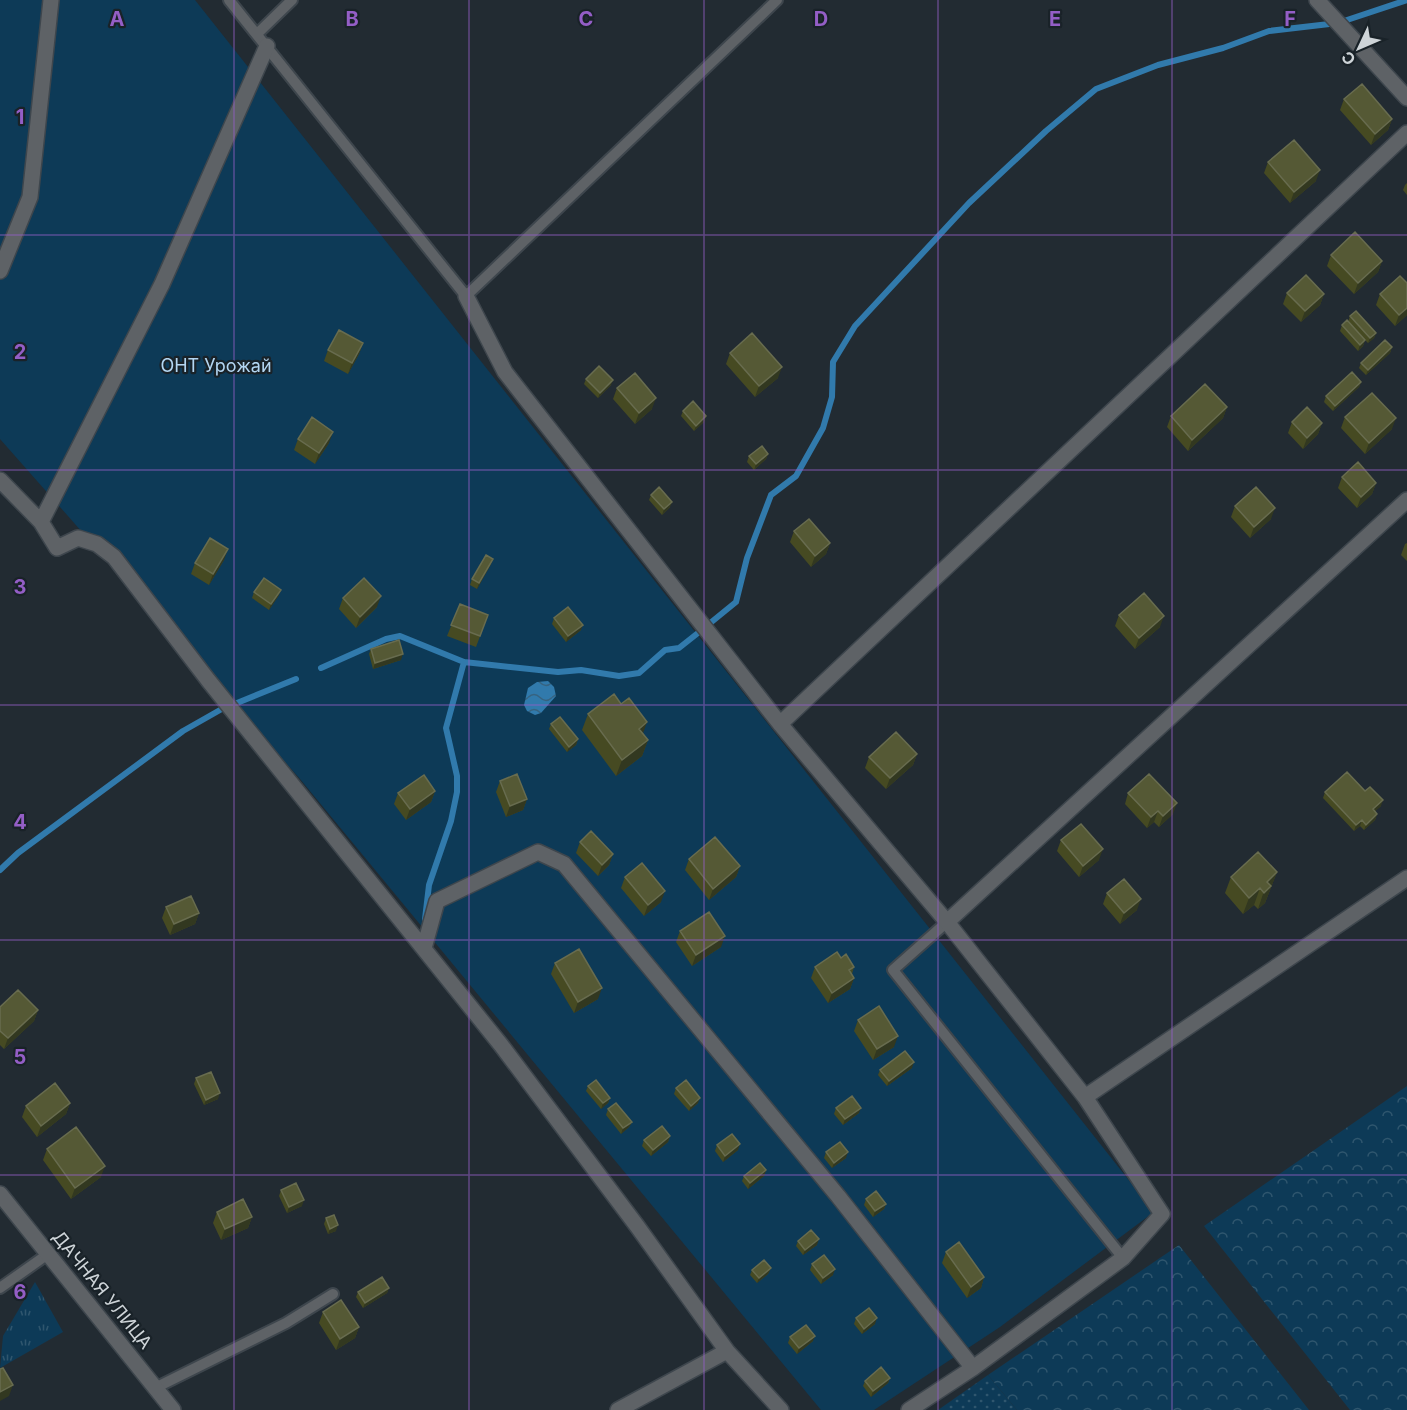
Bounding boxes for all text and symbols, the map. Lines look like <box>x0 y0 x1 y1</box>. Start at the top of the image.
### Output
text: A <box>110 7 125 31</box>
text: B <box>345 7 359 31</box>
text: C <box>579 7 593 31</box>
text: D <box>814 7 828 31</box>
text: E <box>1049 7 1061 31</box>
text: F <box>1284 7 1296 31</box>
north arrow <box>1329 18 1389 78</box>
text: С <box>1337 47 1360 70</box>
text: 1 <box>16 105 24 129</box>
text: 2 <box>14 340 26 364</box>
park label: ОНТ Урожай <box>160 355 272 376</box>
text: 3 <box>14 575 26 599</box>
text: 4 <box>13 810 27 834</box>
text: 5 <box>14 1045 26 1069</box>
street label: ДАЧНАЯ УЛИЦА <box>48 1226 156 1353</box>
text: 6 <box>14 1280 27 1304</box>

